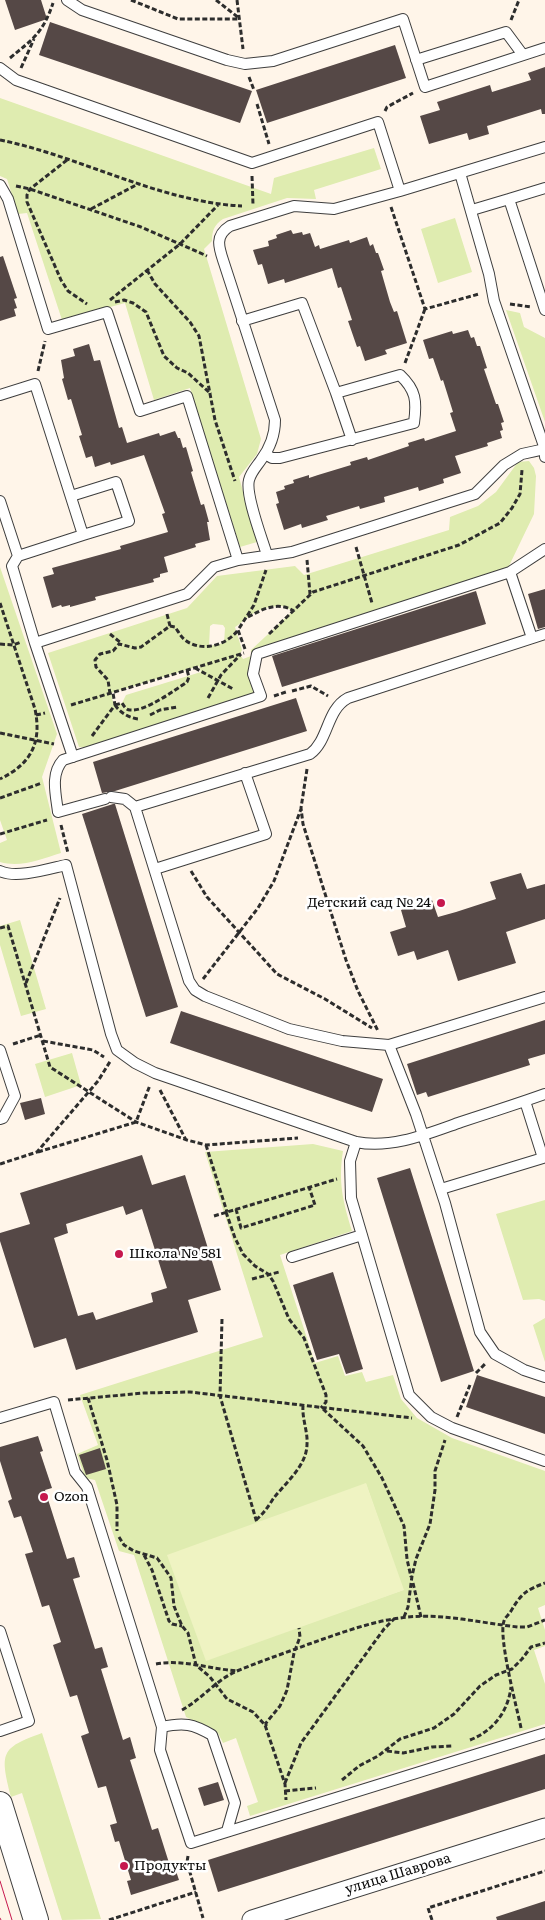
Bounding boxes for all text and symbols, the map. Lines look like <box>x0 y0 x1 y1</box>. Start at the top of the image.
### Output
place label: Детский сад № 24 <box>307 895 431 911</box>
marker: Детский сад № 24 <box>435 897 447 909</box>
place label: Школа № 581 <box>129 1246 221 1262</box>
marker: Школа № 581 <box>113 1248 125 1260</box>
place label: Ozon <box>54 1489 89 1505</box>
marker: Ozon <box>38 1491 50 1503</box>
street label: улица Шаврова <box>343 1850 453 1898</box>
place label: Продукты <box>134 1858 207 1874</box>
marker: Продукты <box>118 1860 130 1872</box>

